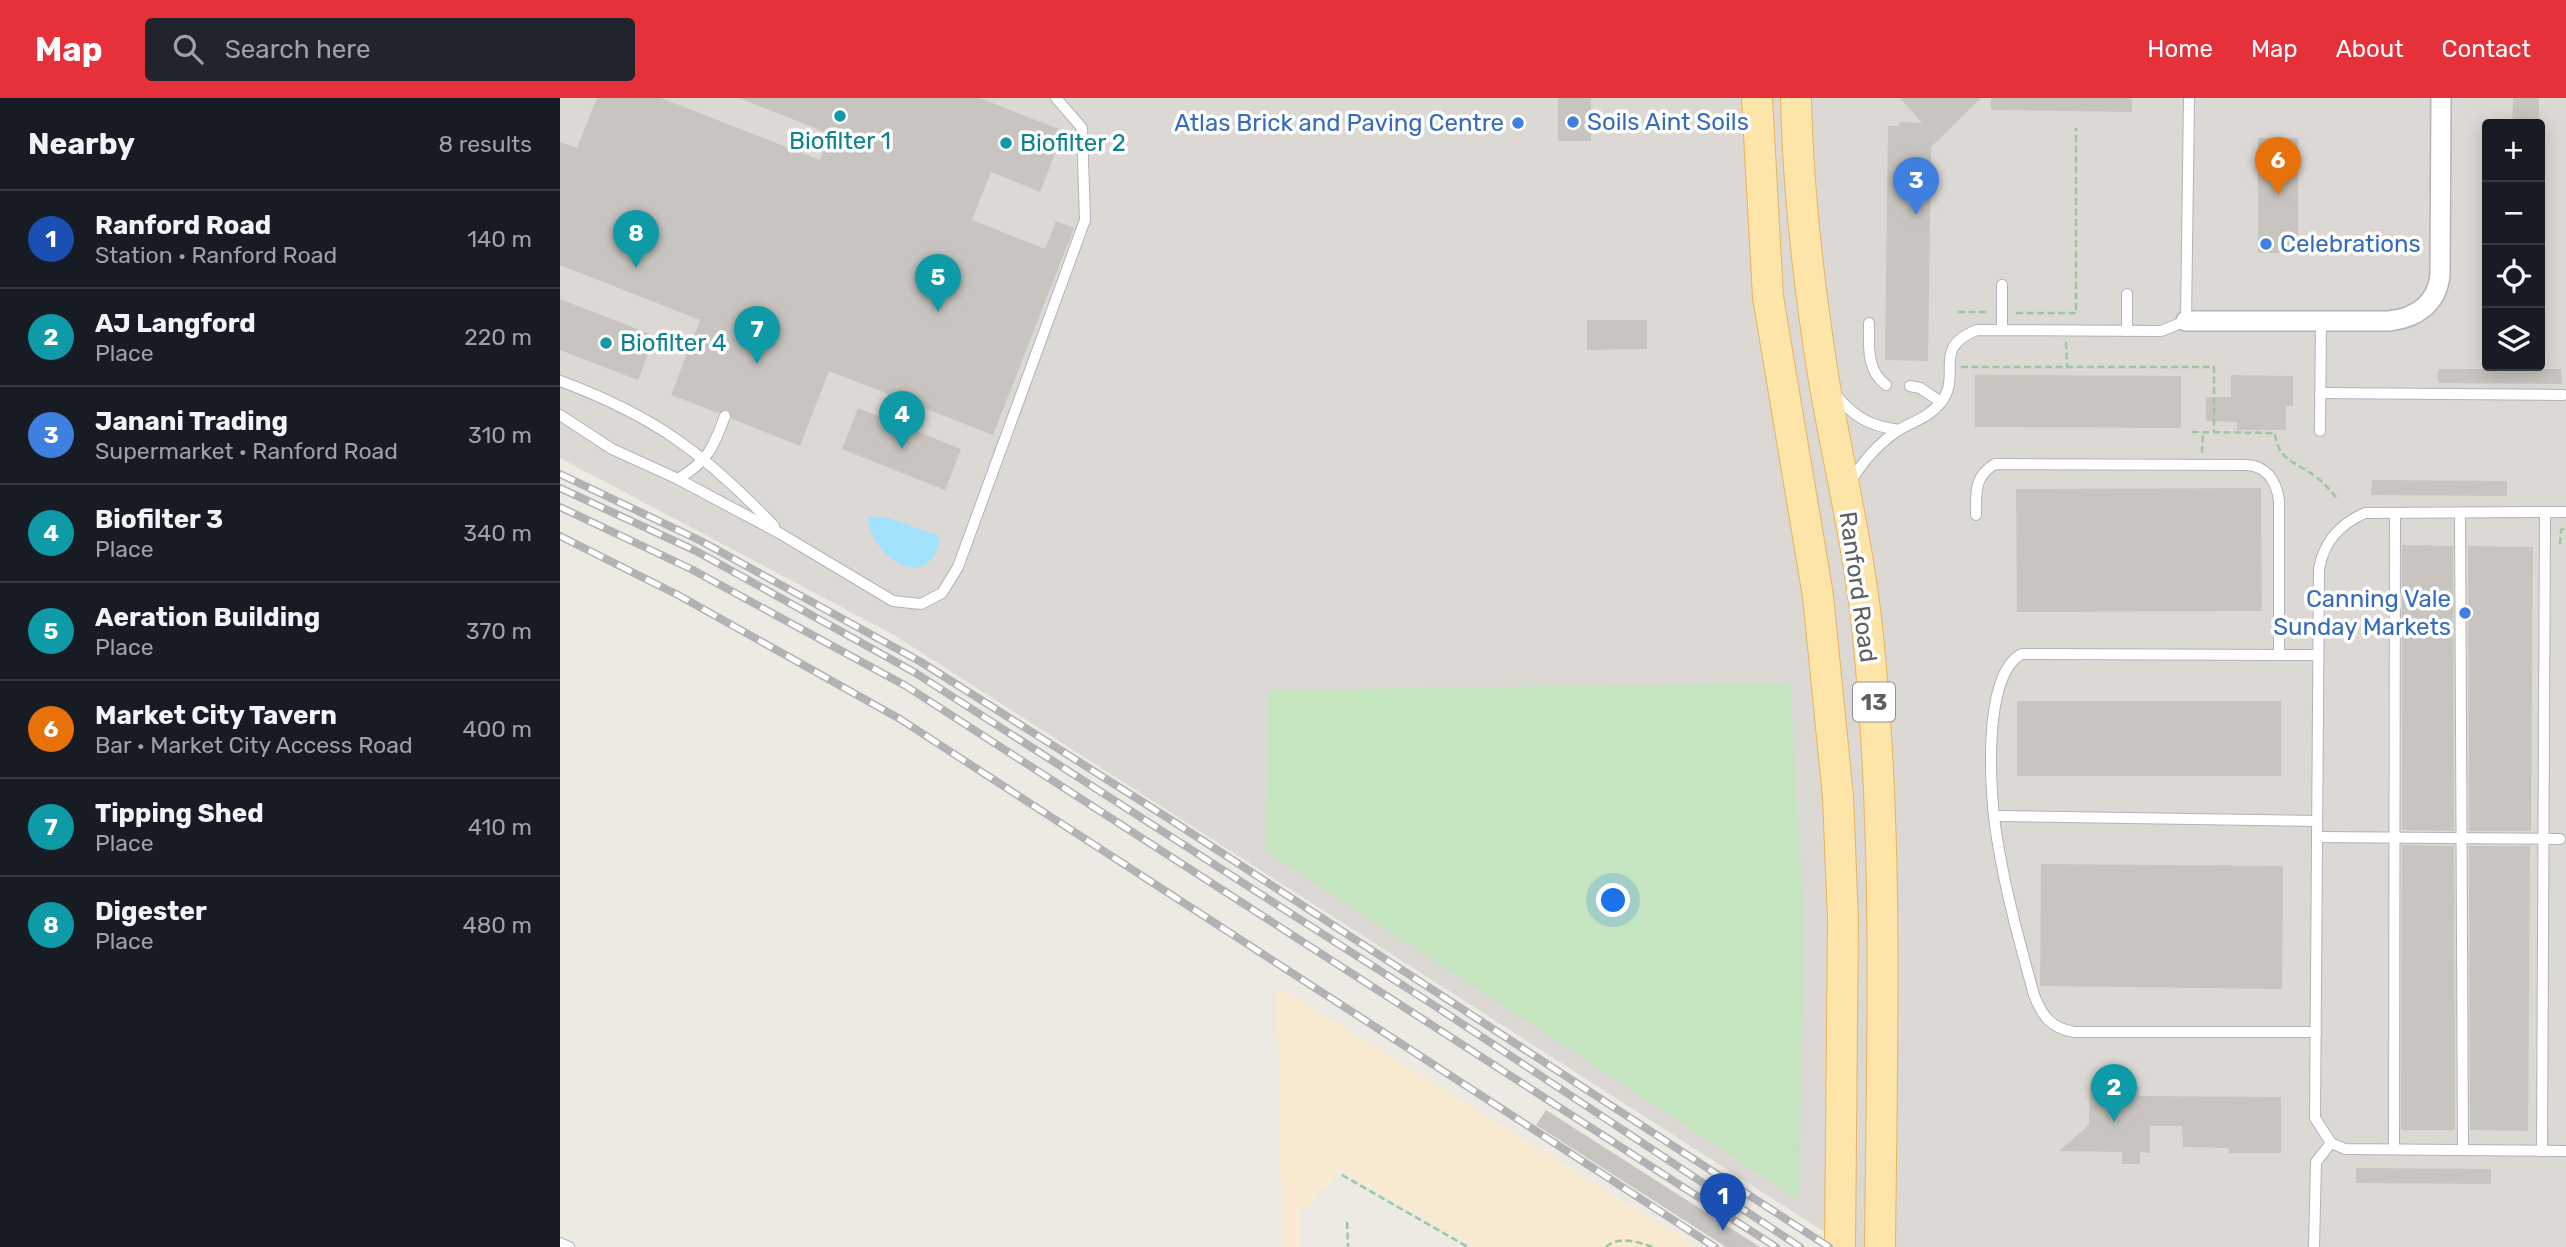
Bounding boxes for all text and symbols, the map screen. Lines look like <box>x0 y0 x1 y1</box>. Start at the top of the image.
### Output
search box <box>145 18 635 81</box>
text: Map <box>35 30 103 69</box>
icon: search <box>169 30 207 68</box>
text: Search here <box>225 34 370 65</box>
text: Home <box>2147 35 2213 63</box>
text: Map <box>2251 35 2298 63</box>
text: About <box>2336 35 2404 63</box>
text: Contact <box>2442 35 2531 63</box>
marker: Biofilter 1 <box>832 108 848 124</box>
place label: Soils Aint Soils <box>1587 108 1749 136</box>
place label: Atlas Brick and Paving Centre <box>1174 109 1504 137</box>
marker: Soils Aint Soils <box>1565 114 1581 130</box>
marker: Atlas Brick and Paving Centre <box>1510 115 1526 131</box>
map controls <box>2482 119 2545 371</box>
button: + <box>2482 119 2545 182</box>
text: Nearby <box>28 126 135 162</box>
place label: Biofilter 1 <box>789 127 891 155</box>
place label: Biofilter 2 <box>1020 129 1126 157</box>
text: 8 results <box>438 130 532 158</box>
marker: Biofilter 2 <box>998 135 1014 151</box>
pin: 6 <box>2255 137 2301 195</box>
pin: 3 <box>1893 157 1939 215</box>
button: − <box>2482 182 2545 245</box>
text: Ranford Road <box>95 210 271 241</box>
pin: 8 <box>613 210 659 268</box>
text: 1 <box>45 225 57 253</box>
text: 140 m <box>467 225 532 253</box>
place label: Celebrations <box>2280 230 2421 258</box>
marker: Celebrations <box>2258 236 2274 252</box>
text: Station · Ranford Road <box>95 241 337 269</box>
button: locate <box>2482 245 2545 308</box>
pin: 5 <box>915 254 961 312</box>
pin: 7 <box>734 306 780 364</box>
text: AJ Langford <box>95 308 256 339</box>
button: layers <box>2482 308 2545 371</box>
text: 2 <box>44 323 58 351</box>
text: 220 m <box>464 323 532 351</box>
place label: Biofilter 4 <box>620 329 727 357</box>
marker: Biofilter 4 <box>598 335 614 351</box>
text: Place <box>95 339 154 367</box>
pin: 4 <box>879 391 925 449</box>
text: Janani Trading <box>95 406 288 437</box>
text: 3 <box>43 421 59 449</box>
text: 310 m <box>468 421 532 449</box>
text: Supermarket · Ranford Road <box>95 437 398 465</box>
text: Biofilter 3 <box>95 504 223 535</box>
street label: Ranford Road <box>1834 510 1882 664</box>
text: 4 <box>43 519 59 547</box>
text: 340 m <box>463 519 532 547</box>
text: Place <box>95 535 154 563</box>
place label: Canning Vale Sunday Markets <box>2273 585 2451 641</box>
text: Aeration Building <box>95 602 320 633</box>
marker: Canning Vale Sunday Markets <box>2457 605 2473 621</box>
text: 5 <box>44 617 58 645</box>
text: 370 m <box>466 617 532 645</box>
text: Place <box>95 633 154 661</box>
road number: 13 <box>1853 682 1895 722</box>
text: Market City Tavern <box>95 700 337 731</box>
text: 6 <box>44 715 58 743</box>
text: 400 m <box>462 715 532 743</box>
text: Bar · Market City Access Road <box>95 731 413 759</box>
text: Tipping Shed <box>95 798 264 829</box>
text: 7 <box>44 813 58 841</box>
text: 410 m <box>468 813 532 841</box>
text: Place <box>95 829 154 857</box>
your location <box>1596 883 1630 917</box>
text: Digester <box>95 896 207 927</box>
text: 8 <box>43 911 59 939</box>
text: 480 m <box>462 911 532 939</box>
text: Place <box>95 927 154 955</box>
pin: 2 <box>2091 1064 2137 1122</box>
pin: 1 <box>1700 1173 1746 1231</box>

